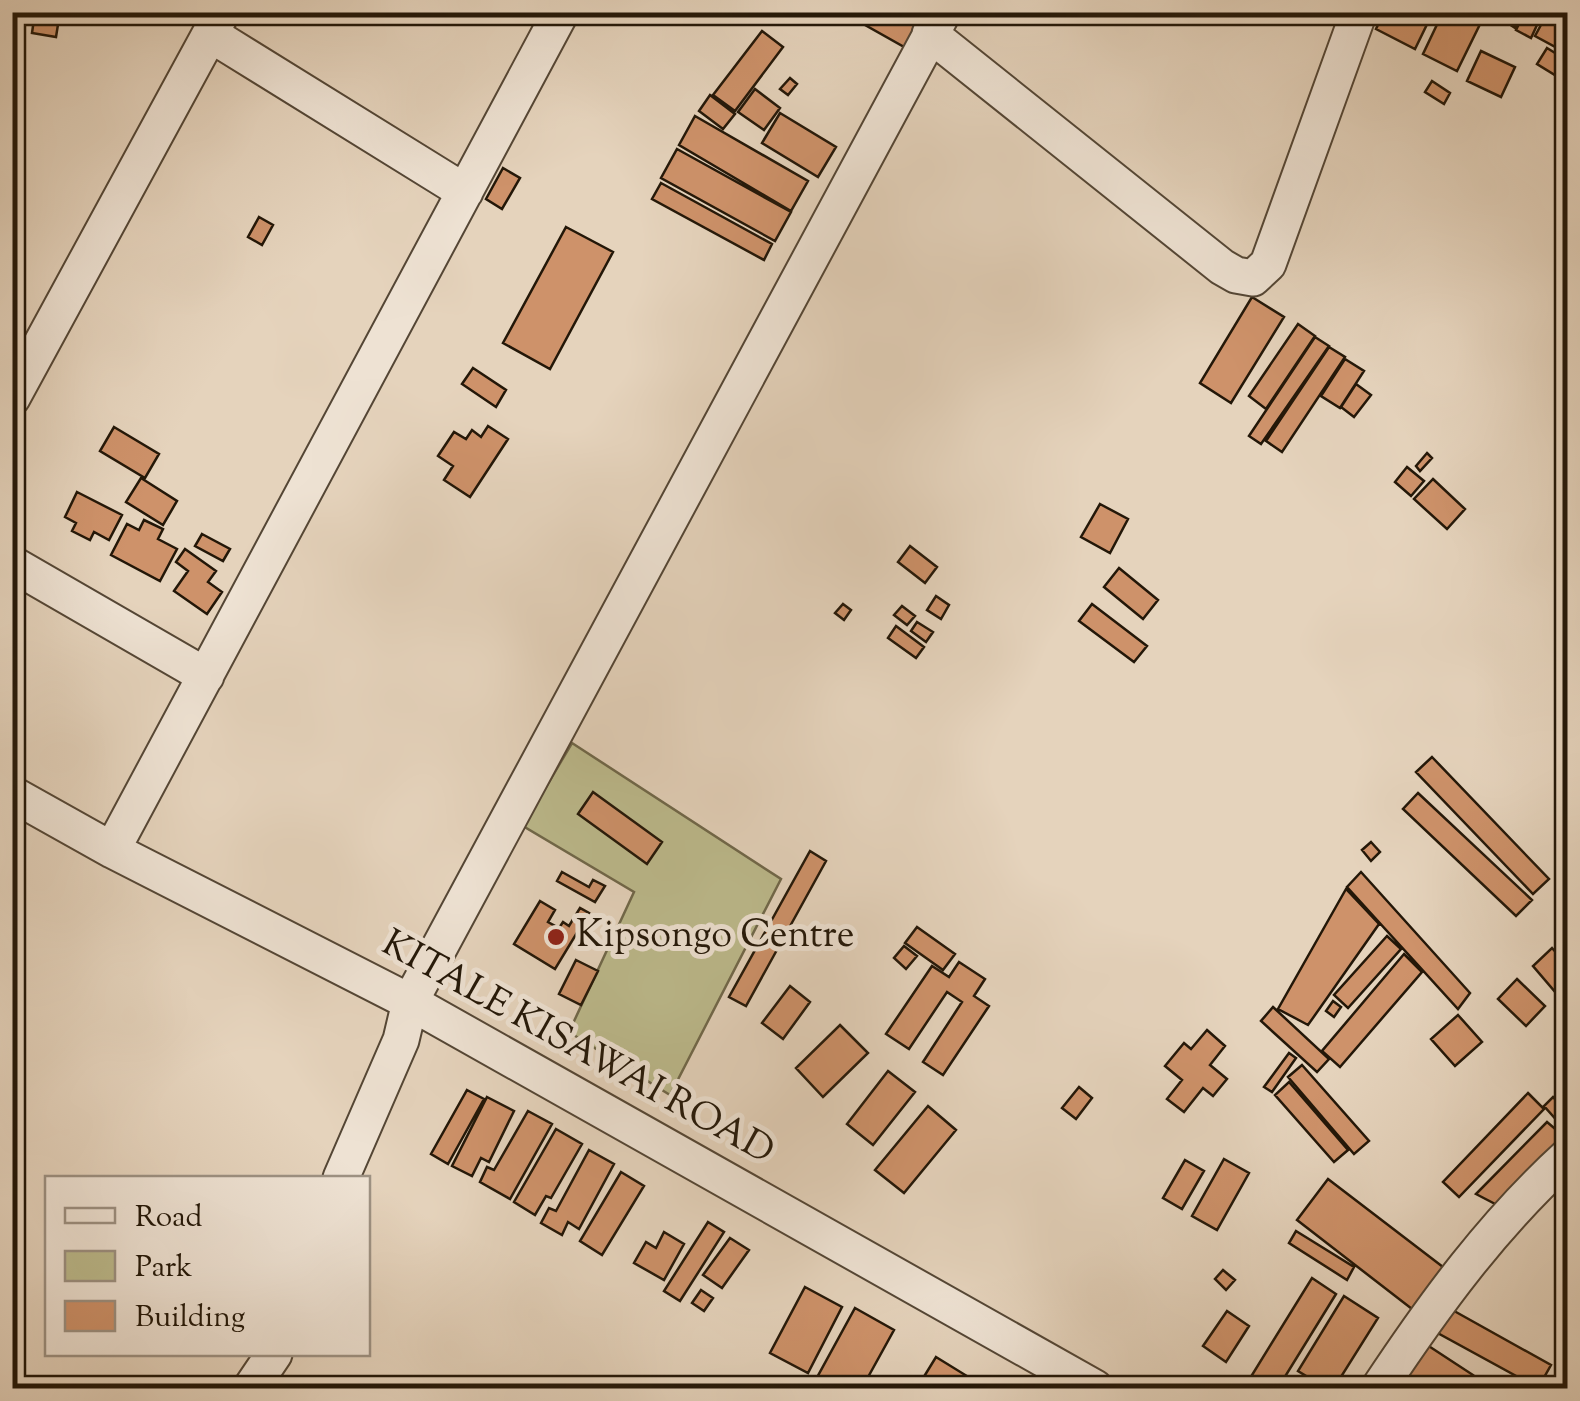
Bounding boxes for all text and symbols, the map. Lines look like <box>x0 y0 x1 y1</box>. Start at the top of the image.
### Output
place label: Kipsongo Centre <box>576 910 855 964</box>
street label: KITALE KISAWAI ROAD <box>371 918 783 1180</box>
marker: Kipsongo Centre <box>545 926 567 948</box>
legend <box>45 1176 370 1356</box>
text: Road <box>135 1197 202 1240</box>
text: Park <box>135 1247 192 1290</box>
text: Building <box>135 1297 245 1340</box>

